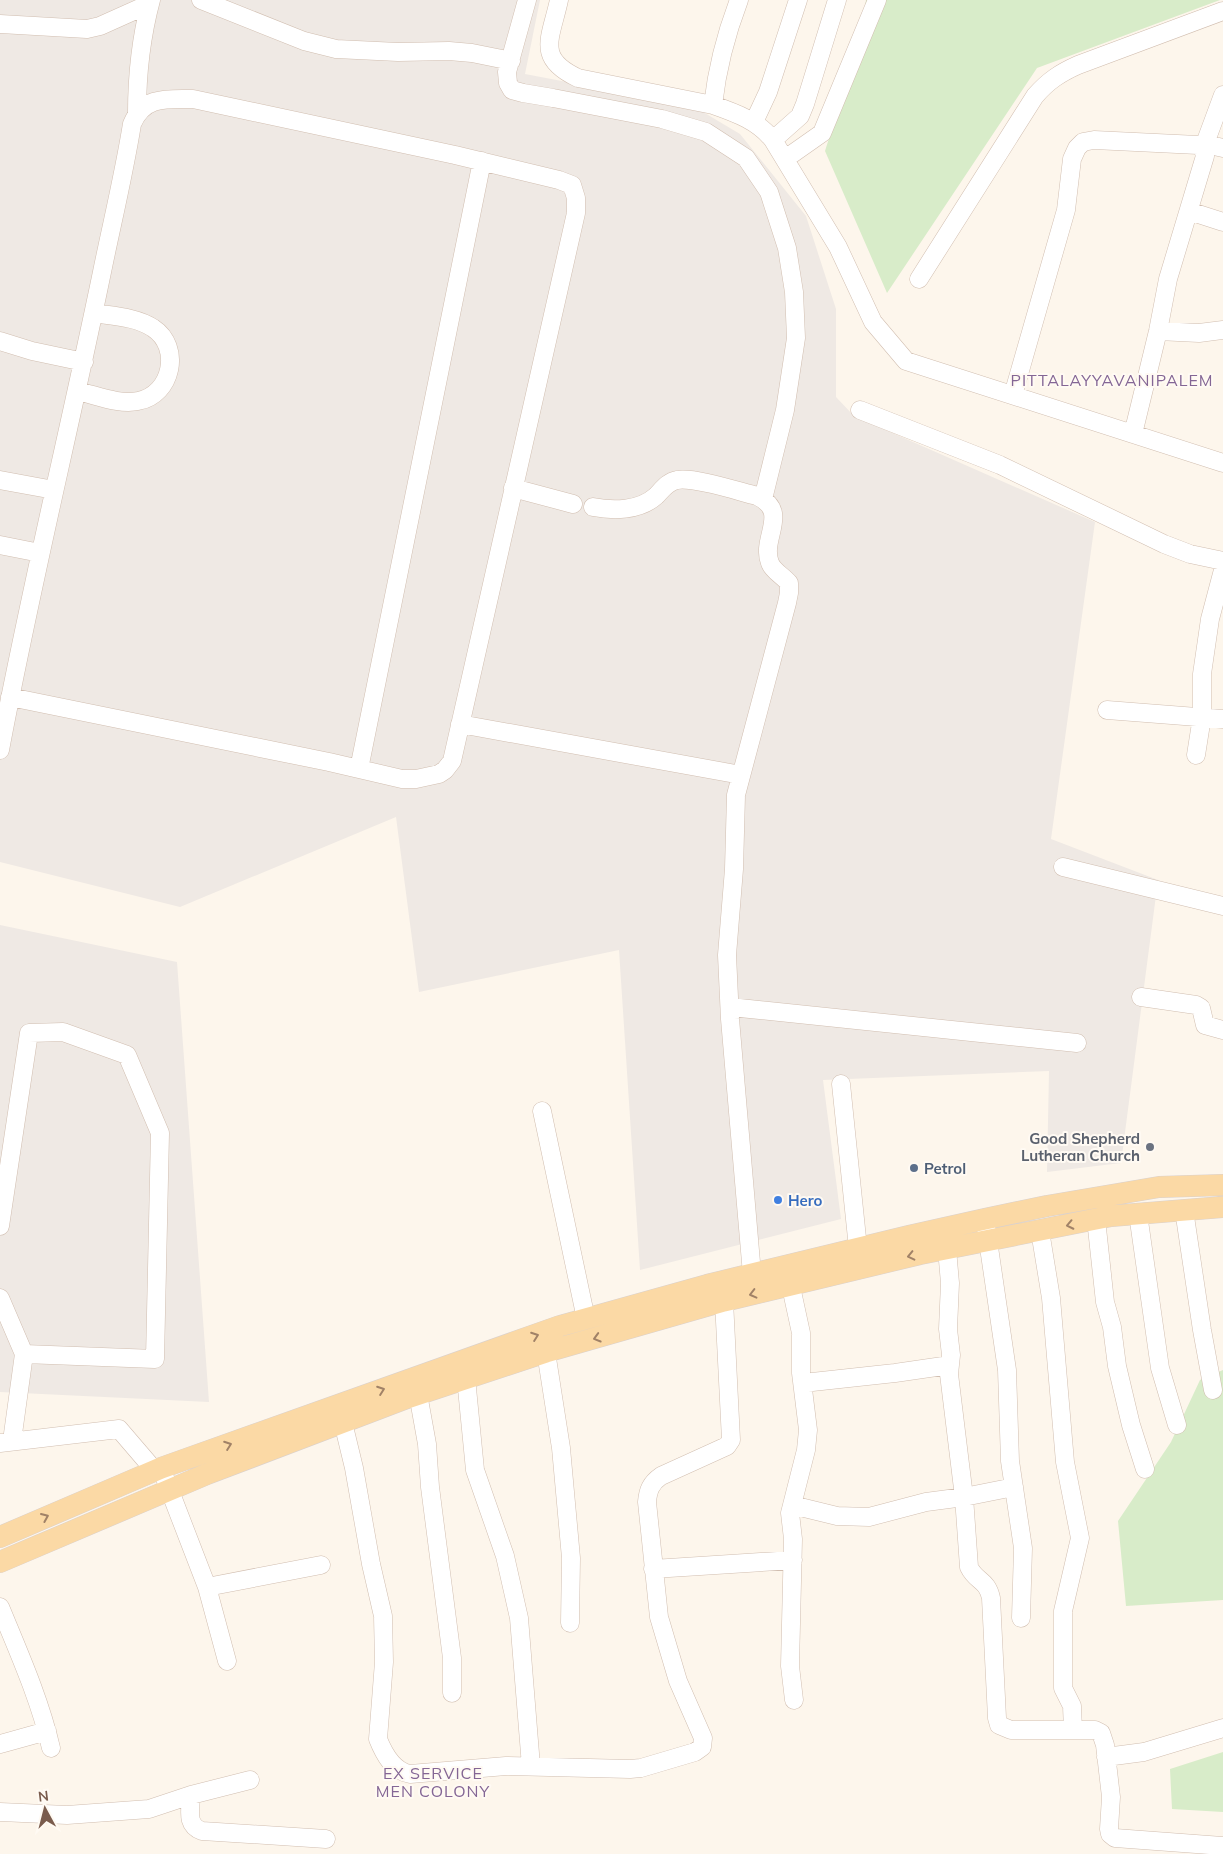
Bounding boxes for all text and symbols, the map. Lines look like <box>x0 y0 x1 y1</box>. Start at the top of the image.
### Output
district label: PITTALAYYAVANIPALEM <box>1010 370 1214 390</box>
place label: Good Shepherd Lutheran Church <box>1021 1129 1140 1165</box>
marker: Good Shepherd Lutheran Church <box>1144 1141 1156 1153</box>
place label: Petrol <box>924 1159 966 1178</box>
marker: Petrol <box>908 1162 920 1174</box>
place label: Hero <box>788 1191 823 1210</box>
marker: Hero <box>772 1194 784 1206</box>
one-way arrow <box>1066 1219 1075 1229</box>
one-way arrow <box>907 1250 916 1261</box>
one-way arrow <box>749 1288 758 1299</box>
one-way arrow <box>530 1332 538 1342</box>
one-way arrow <box>593 1332 601 1342</box>
one-way arrow <box>377 1386 385 1396</box>
one-way arrow <box>224 1441 232 1451</box>
one-way arrow <box>40 1513 49 1524</box>
district label: EX SERVICE MEN COLONY <box>376 1763 490 1801</box>
north arrow <box>20 1784 70 1834</box>
text: N <box>37 1787 50 1806</box>

